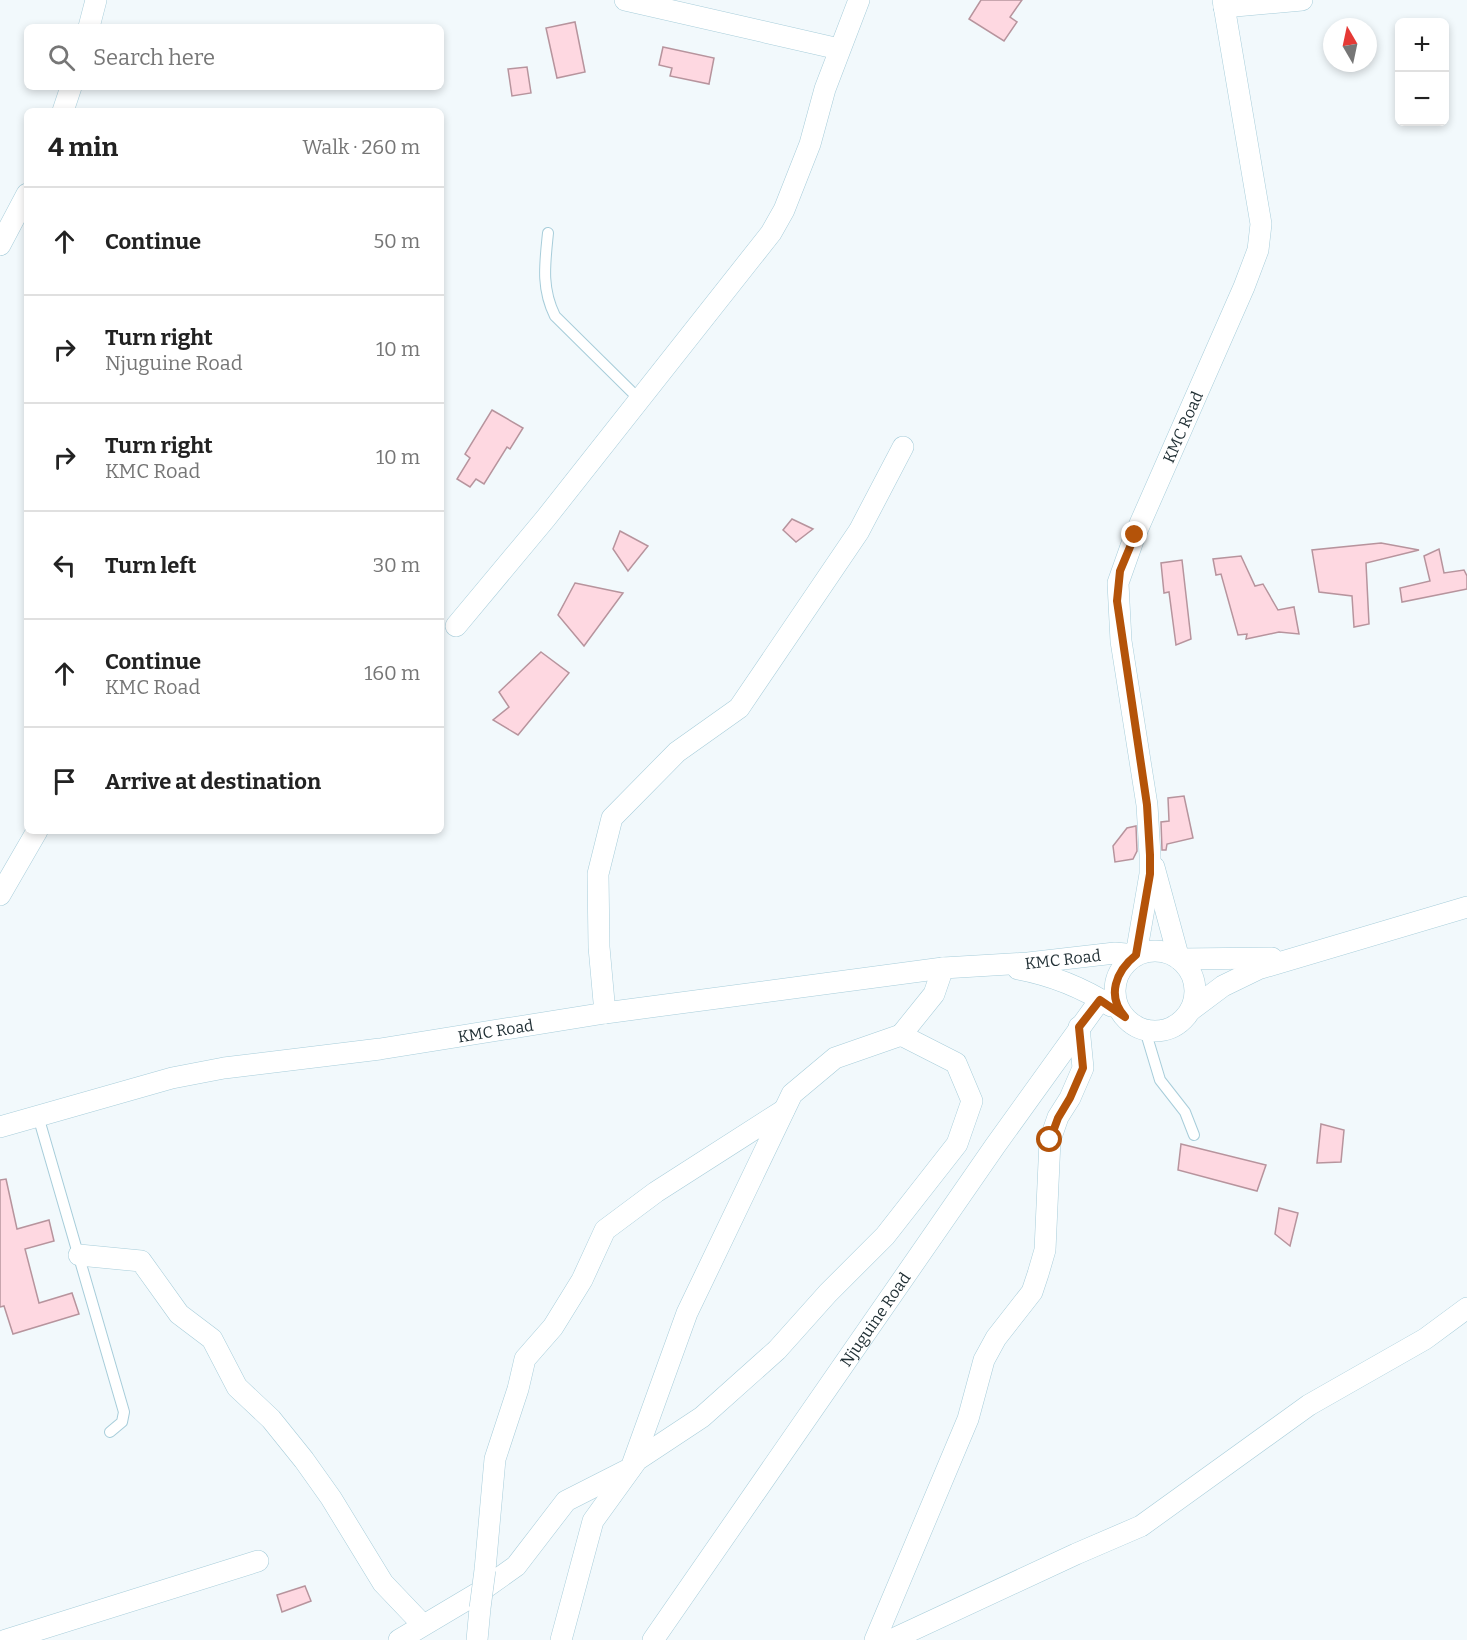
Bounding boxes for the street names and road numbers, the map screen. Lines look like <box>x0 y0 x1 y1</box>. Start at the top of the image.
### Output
street label: KMC Road <box>1158 388 1207 466</box>
street label: KMC Road <box>1024 945 1102 973</box>
street label: KMC Road <box>456 1015 535 1046</box>
street label: Njuguine Road <box>836 1268 914 1370</box>

